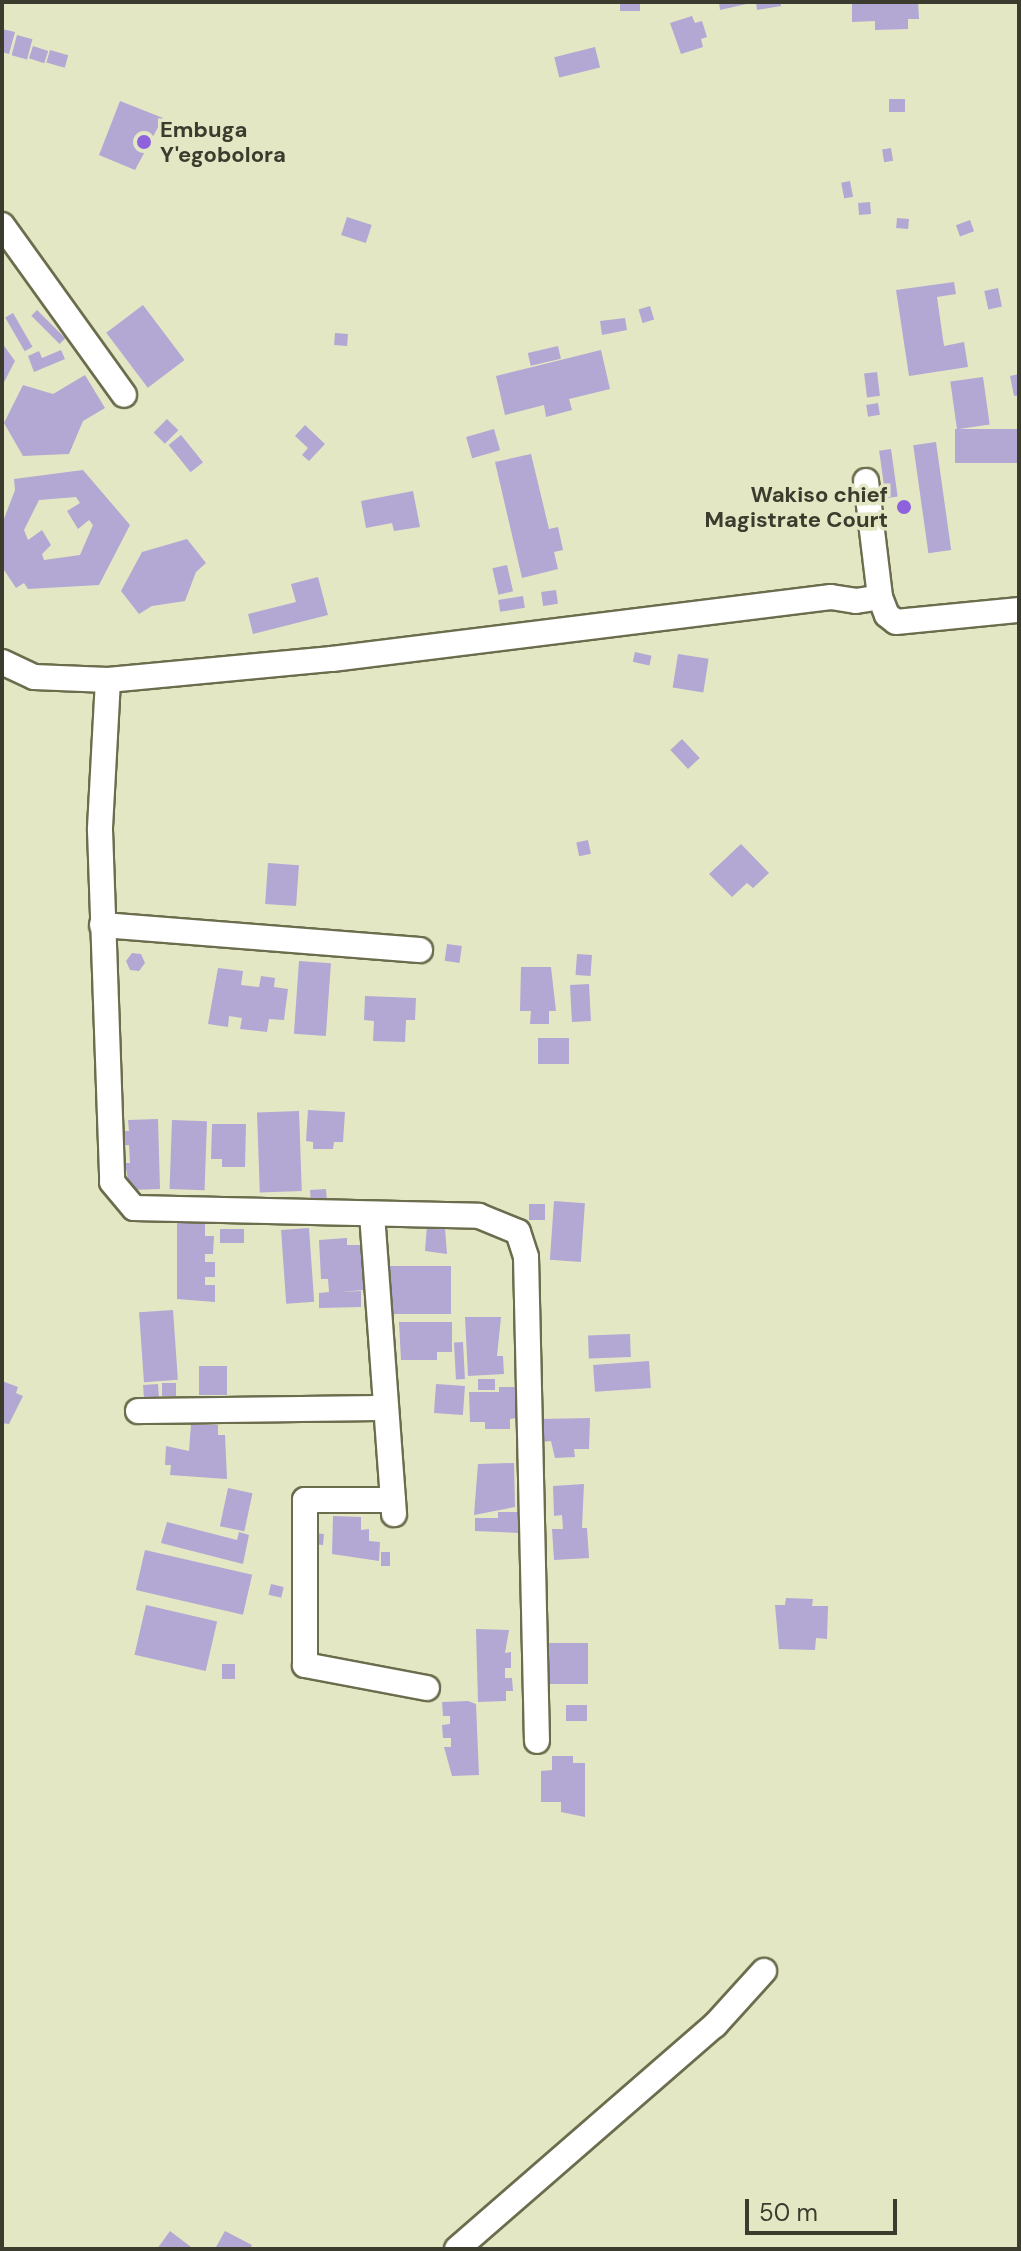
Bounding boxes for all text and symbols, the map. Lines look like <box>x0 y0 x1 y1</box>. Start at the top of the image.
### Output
place label: Embuga Y'egobolora <box>160 116 286 168</box>
marker: Embuga Y'egobolora <box>135 133 153 151</box>
place label: Wakiso chief Magistrate Court <box>704 481 888 532</box>
marker: Wakiso chief Magistrate Court <box>895 498 913 516</box>
scale bar <box>749 2183 901 2233</box>
text: 50 m <box>759 2197 818 2228</box>

